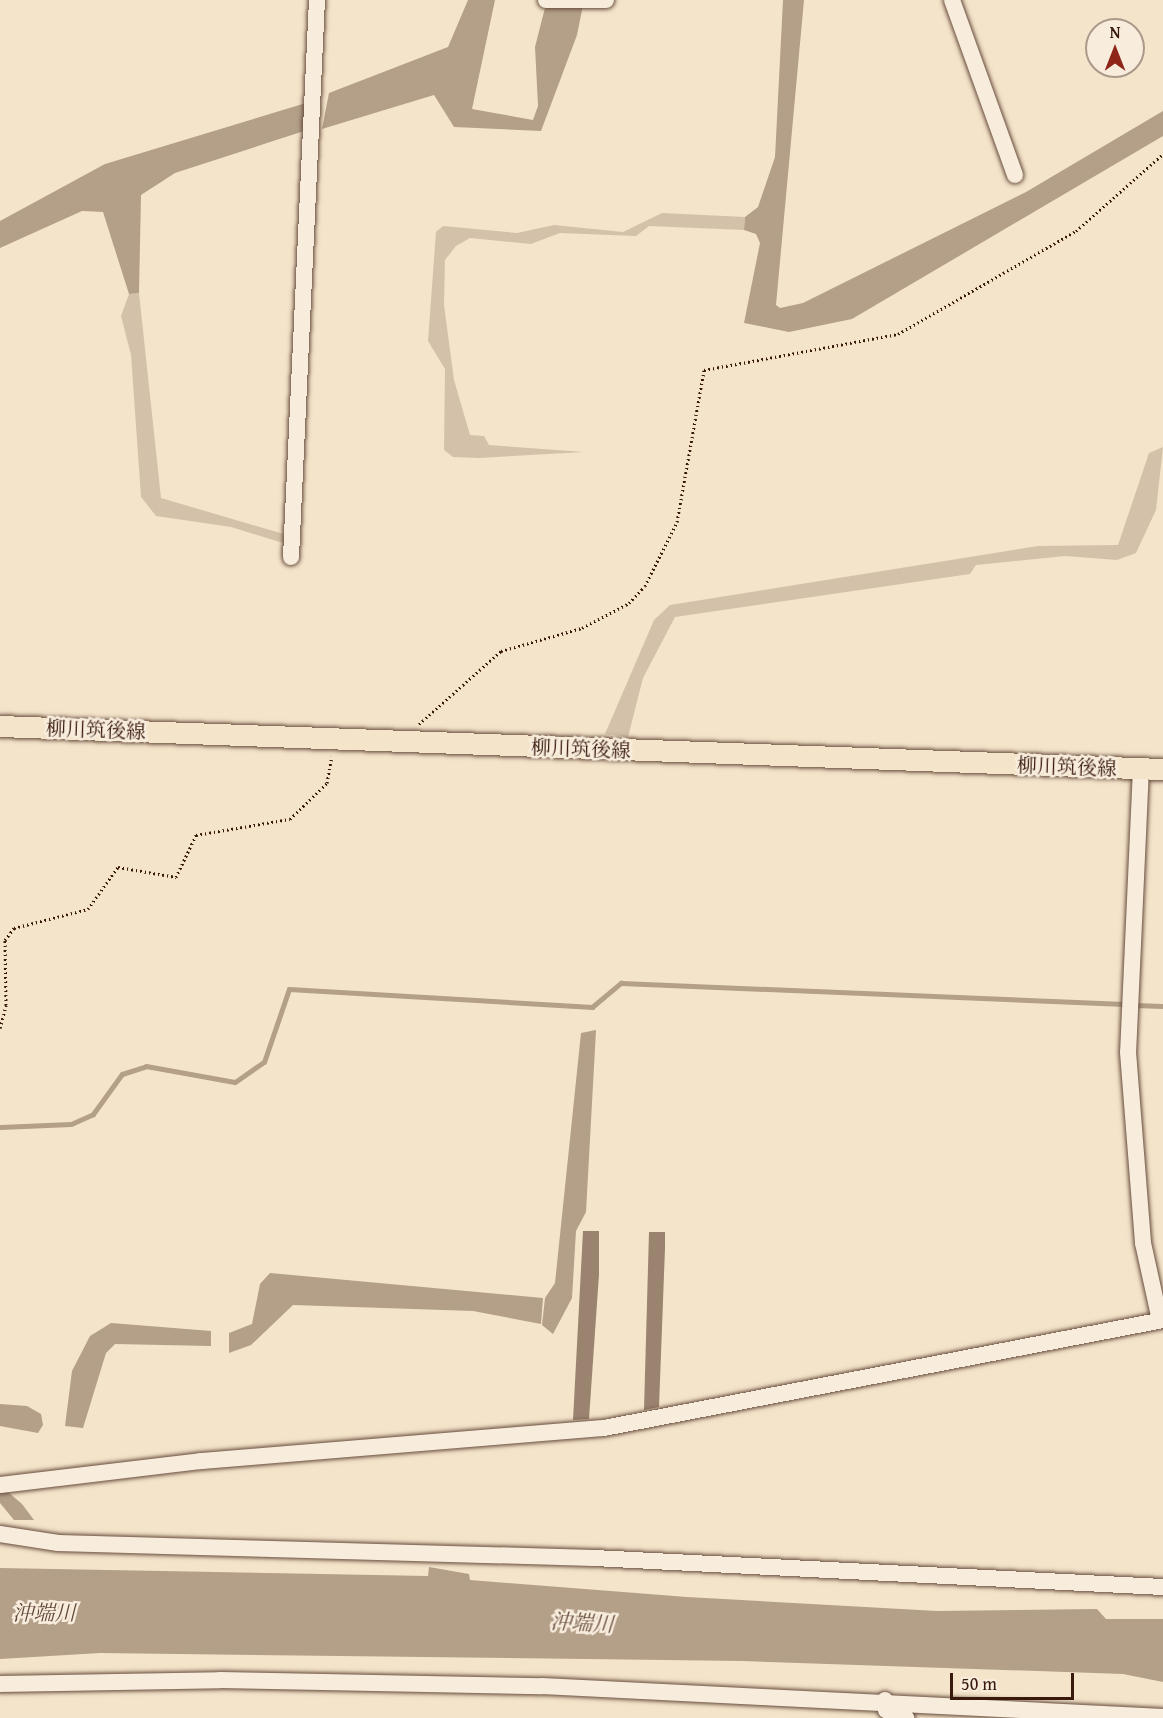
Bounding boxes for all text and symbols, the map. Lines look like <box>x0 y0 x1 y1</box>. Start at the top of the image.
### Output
north arrow <box>1085 18 1145 78</box>
text: N <box>1110 20 1120 44</box>
street label: 柳川筑後線 <box>46 715 146 743</box>
street label: 柳川筑後線 <box>531 734 631 762</box>
street label: 柳川筑後線 <box>1017 752 1117 780</box>
water label: 沖端川 <box>13 1600 75 1626</box>
water label: 沖端川 <box>550 1609 614 1637</box>
scale bar <box>953 1661 1078 1699</box>
text: 50 m <box>961 1670 997 1697</box>

